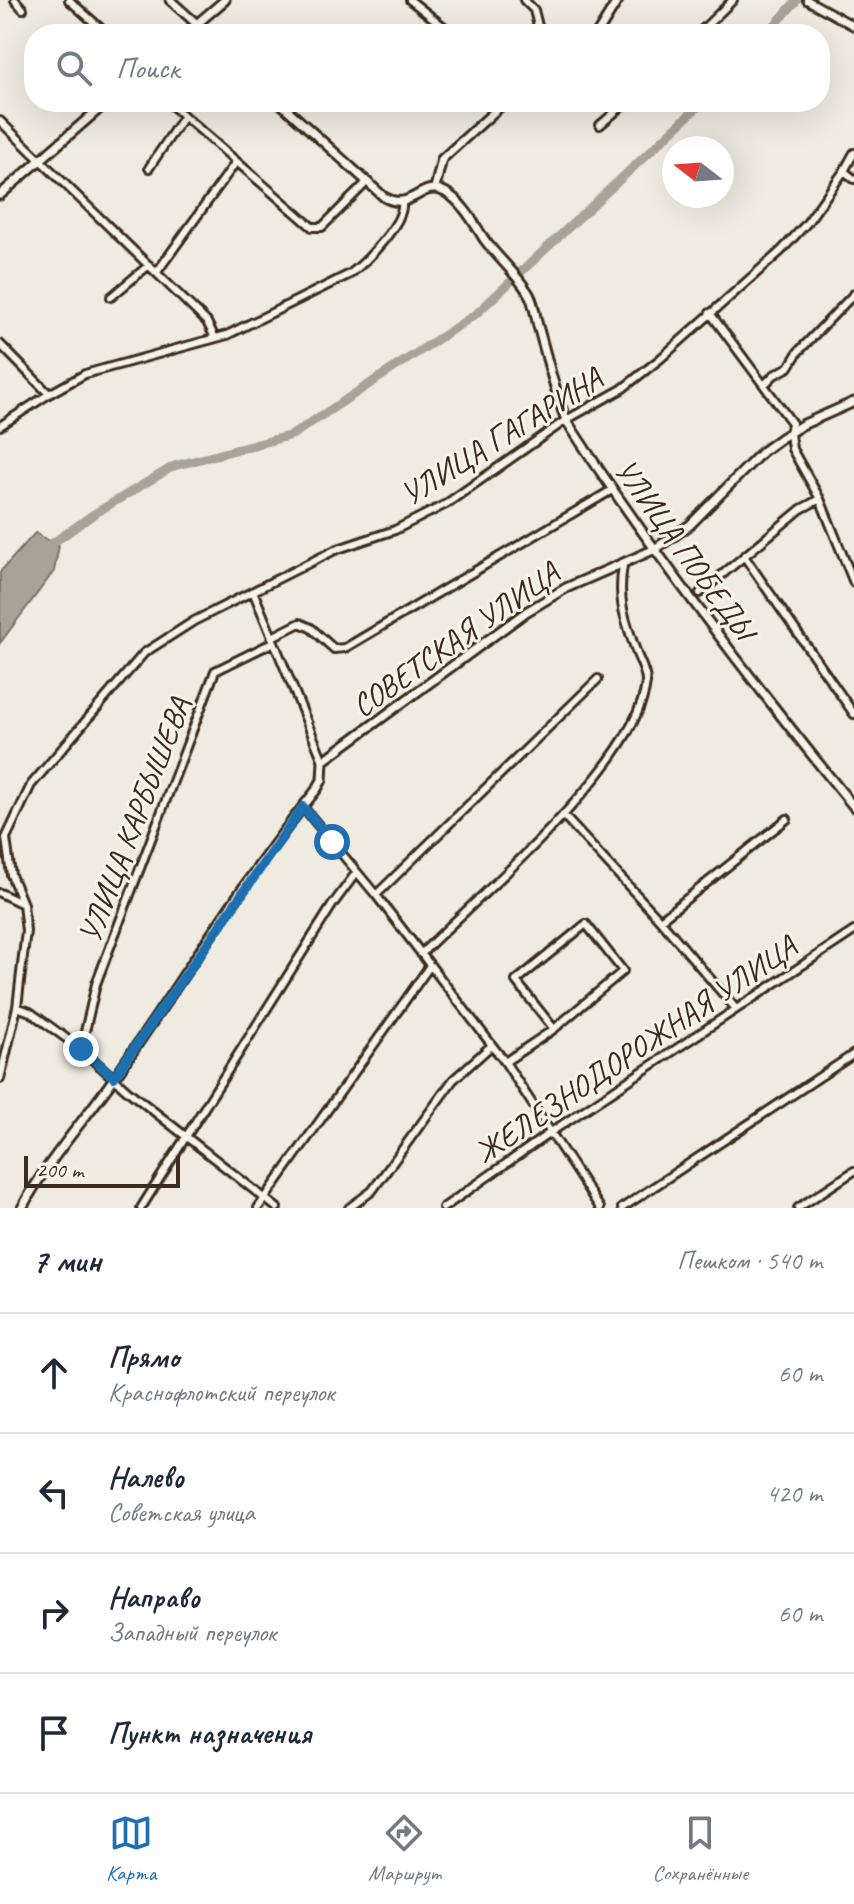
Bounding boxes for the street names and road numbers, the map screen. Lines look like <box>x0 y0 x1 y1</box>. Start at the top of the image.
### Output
street label: УЛИЦА ГАГАРИНА <box>393 357 611 515</box>
street label: УЛИЦА ПОБЕДЫ <box>605 451 767 652</box>
street label: СОВЕТСКАЯ УЛИЦА <box>344 552 569 726</box>
street label: УЛИЦА КАРБЫШЕВА <box>69 691 200 949</box>
street label: ЖЕЛЕЗНОДОРОЖНАЯ УЛИЦА <box>466 925 806 1173</box>

